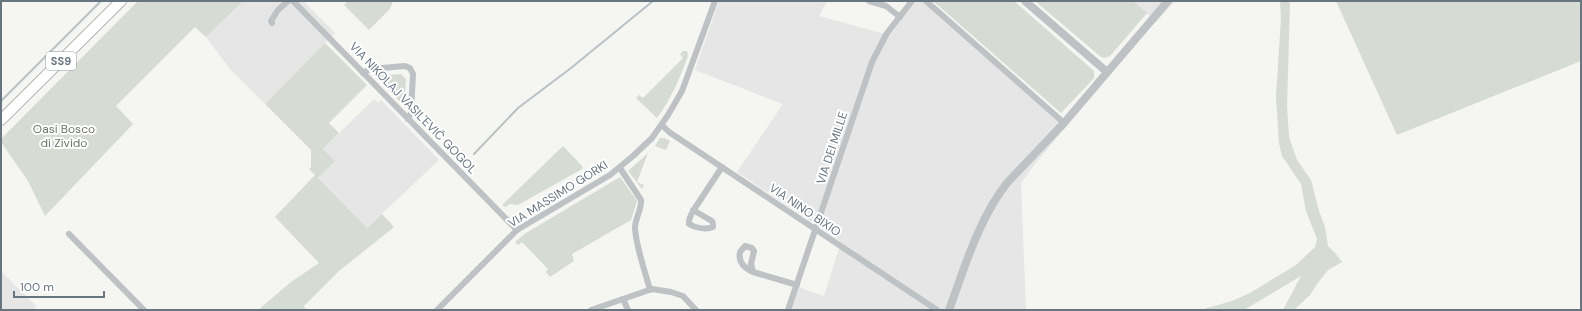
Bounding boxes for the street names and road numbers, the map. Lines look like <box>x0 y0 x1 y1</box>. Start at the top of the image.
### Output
street label: VIA NIKOLAJ VASIL'EVIČ GOGOL <box>346 39 480 177</box>
road number: SS9 <box>46 52 76 70</box>
street label: VIA DEI MILLE <box>813 109 851 186</box>
street label: VIA MASSIMO GORKI <box>505 157 611 231</box>
street label: VIA NINO BIXIO <box>766 180 844 240</box>

